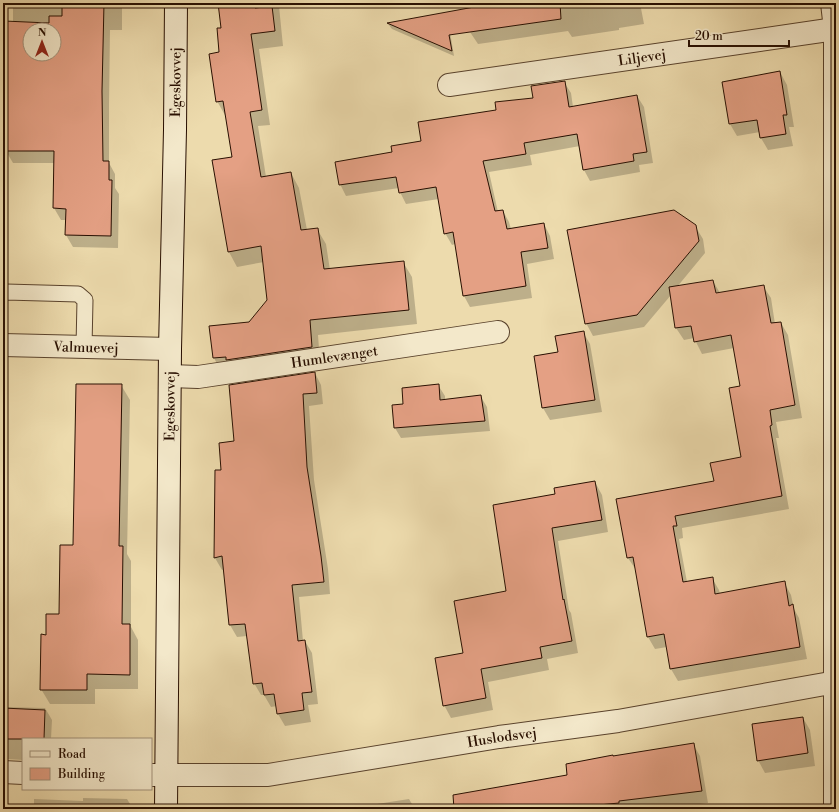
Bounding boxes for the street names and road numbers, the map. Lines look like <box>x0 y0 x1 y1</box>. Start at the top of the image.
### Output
street label: Liljevej <box>617 46 667 70</box>
street label: Egeskovvej <box>167 47 186 117</box>
street label: Valmuevej <box>52 338 119 358</box>
street label: Humlevænget <box>290 342 379 373</box>
street label: Egeskovvej <box>161 371 180 441</box>
street label: Huslodsvej <box>466 724 538 752</box>

